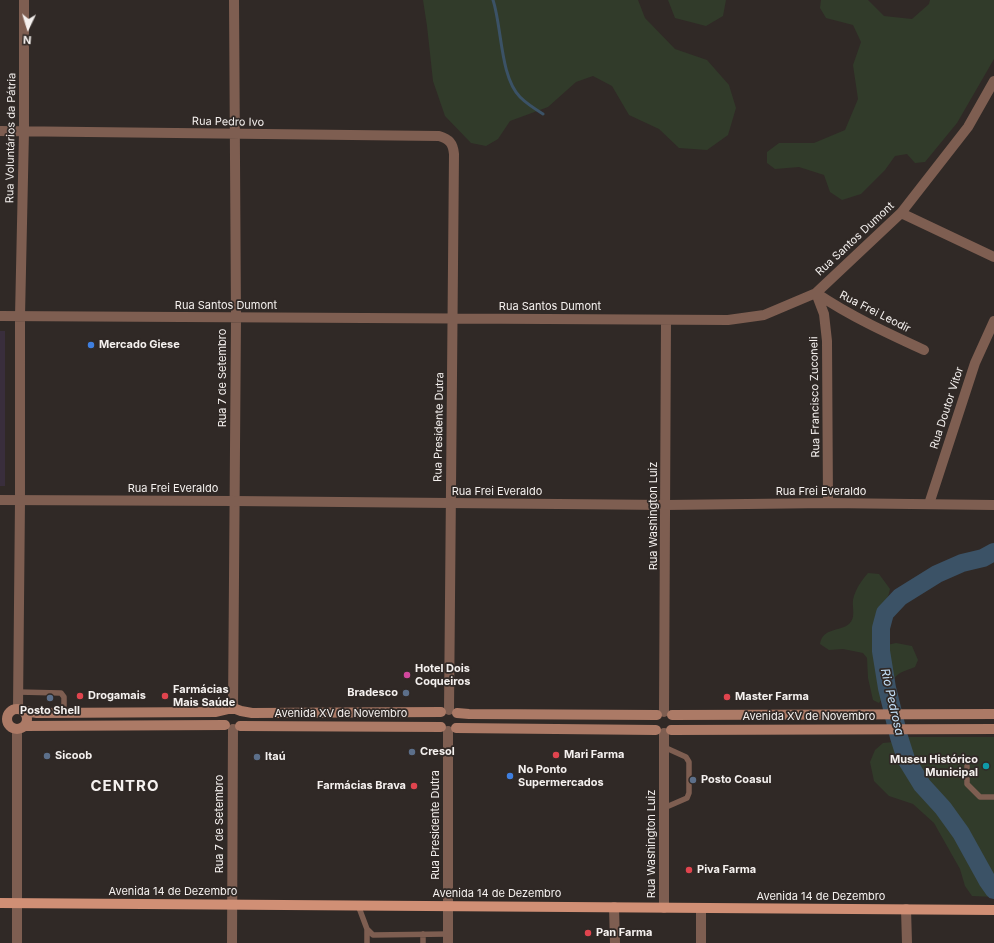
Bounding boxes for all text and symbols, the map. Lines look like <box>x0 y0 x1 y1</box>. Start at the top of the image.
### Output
north arrow <box>8 8 48 48</box>
text: N <box>22 33 32 47</box>
street label: Rua Voluntários da Pátria <box>3 73 19 203</box>
street label: Rua Pedro Ivo <box>192 115 264 129</box>
street label: Rua Santos Dumont <box>813 199 897 279</box>
street label: Rua Frei Leodir <box>837 288 913 336</box>
street label: Rua Santos Dumont <box>175 299 277 313</box>
street label: Rua Santos Dumont <box>499 300 601 314</box>
street label: Rua 7 de Setembro <box>216 329 230 427</box>
street label: Rua Francisco Zuconeli <box>807 336 823 458</box>
place label: Mercado Giese <box>99 338 180 352</box>
marker: Mercado Giese <box>86 340 96 350</box>
street label: Rua Doutor Vitor <box>927 365 967 451</box>
street label: Rua Presidente Dutra <box>431 372 447 482</box>
street label: Rua Washington Luiz <box>647 462 661 570</box>
street label: Rua Frei Everaldo <box>128 482 218 496</box>
street label: Rua Frei Everaldo <box>452 485 542 499</box>
street label: Rua Frei Everaldo <box>776 485 866 499</box>
place label: Hotel Dois Coqueiros <box>415 662 470 688</box>
water label: Rio Pedrosa <box>877 667 907 737</box>
marker: Hotel Dois Coqueiros <box>402 670 412 680</box>
place label: Farmácias Mais Saúde <box>173 683 235 709</box>
place label: Bradesco <box>347 686 398 700</box>
marker: Bradesco <box>401 688 411 698</box>
place label: Drogamais <box>88 689 146 703</box>
place label: Master Farma <box>735 690 809 704</box>
marker: Drogamais <box>75 691 85 701</box>
marker: Farmácias Mais Saúde <box>160 691 170 701</box>
marker: Master Farma <box>722 692 732 702</box>
marker: Posto Shell <box>45 693 55 703</box>
place label: Posto Shell <box>20 704 80 718</box>
street label: Avenida XV de Novembro <box>275 707 407 721</box>
street label: Avenida XV de Novembro <box>743 710 875 724</box>
place label: Cresol <box>420 745 455 759</box>
marker: Cresol <box>407 747 417 757</box>
place label: Mari Farma <box>564 748 624 762</box>
place label: Sicoob <box>55 749 92 763</box>
place label: Itaú <box>265 750 286 764</box>
marker: Mari Farma <box>551 750 561 760</box>
marker: Sicoob <box>42 751 52 761</box>
marker: Itaú <box>252 752 262 762</box>
place label: Museu Histórico Municipal <box>890 753 978 779</box>
marker: Museu Histórico Municipal <box>981 761 991 771</box>
place label: No Ponto Supermercados <box>518 763 604 789</box>
street label: Rua Presidente Dutra <box>429 770 443 880</box>
marker: No Ponto Supermercados <box>505 771 515 781</box>
place label: Posto Coasul <box>701 773 772 787</box>
street label: Rua 7 de Setembro <box>213 775 227 873</box>
marker: Posto Coasul <box>688 775 698 785</box>
district label: CENTRO <box>90 777 160 795</box>
place label: Farmácias Brava <box>317 779 406 793</box>
marker: Farmácias Brava <box>409 781 419 791</box>
street label: Rua Washington Luiz <box>645 790 659 898</box>
place label: Piva Farma <box>697 863 756 877</box>
marker: Piva Farma <box>684 865 694 875</box>
street label: Avenida 14 de Dezembro <box>109 885 237 899</box>
street label: Avenida 14 de Dezembro <box>433 887 561 901</box>
street label: Avenida 14 de Dezembro <box>757 890 885 904</box>
place label: Pan Farma <box>596 926 652 940</box>
marker: Pan Farma <box>583 928 593 938</box>

